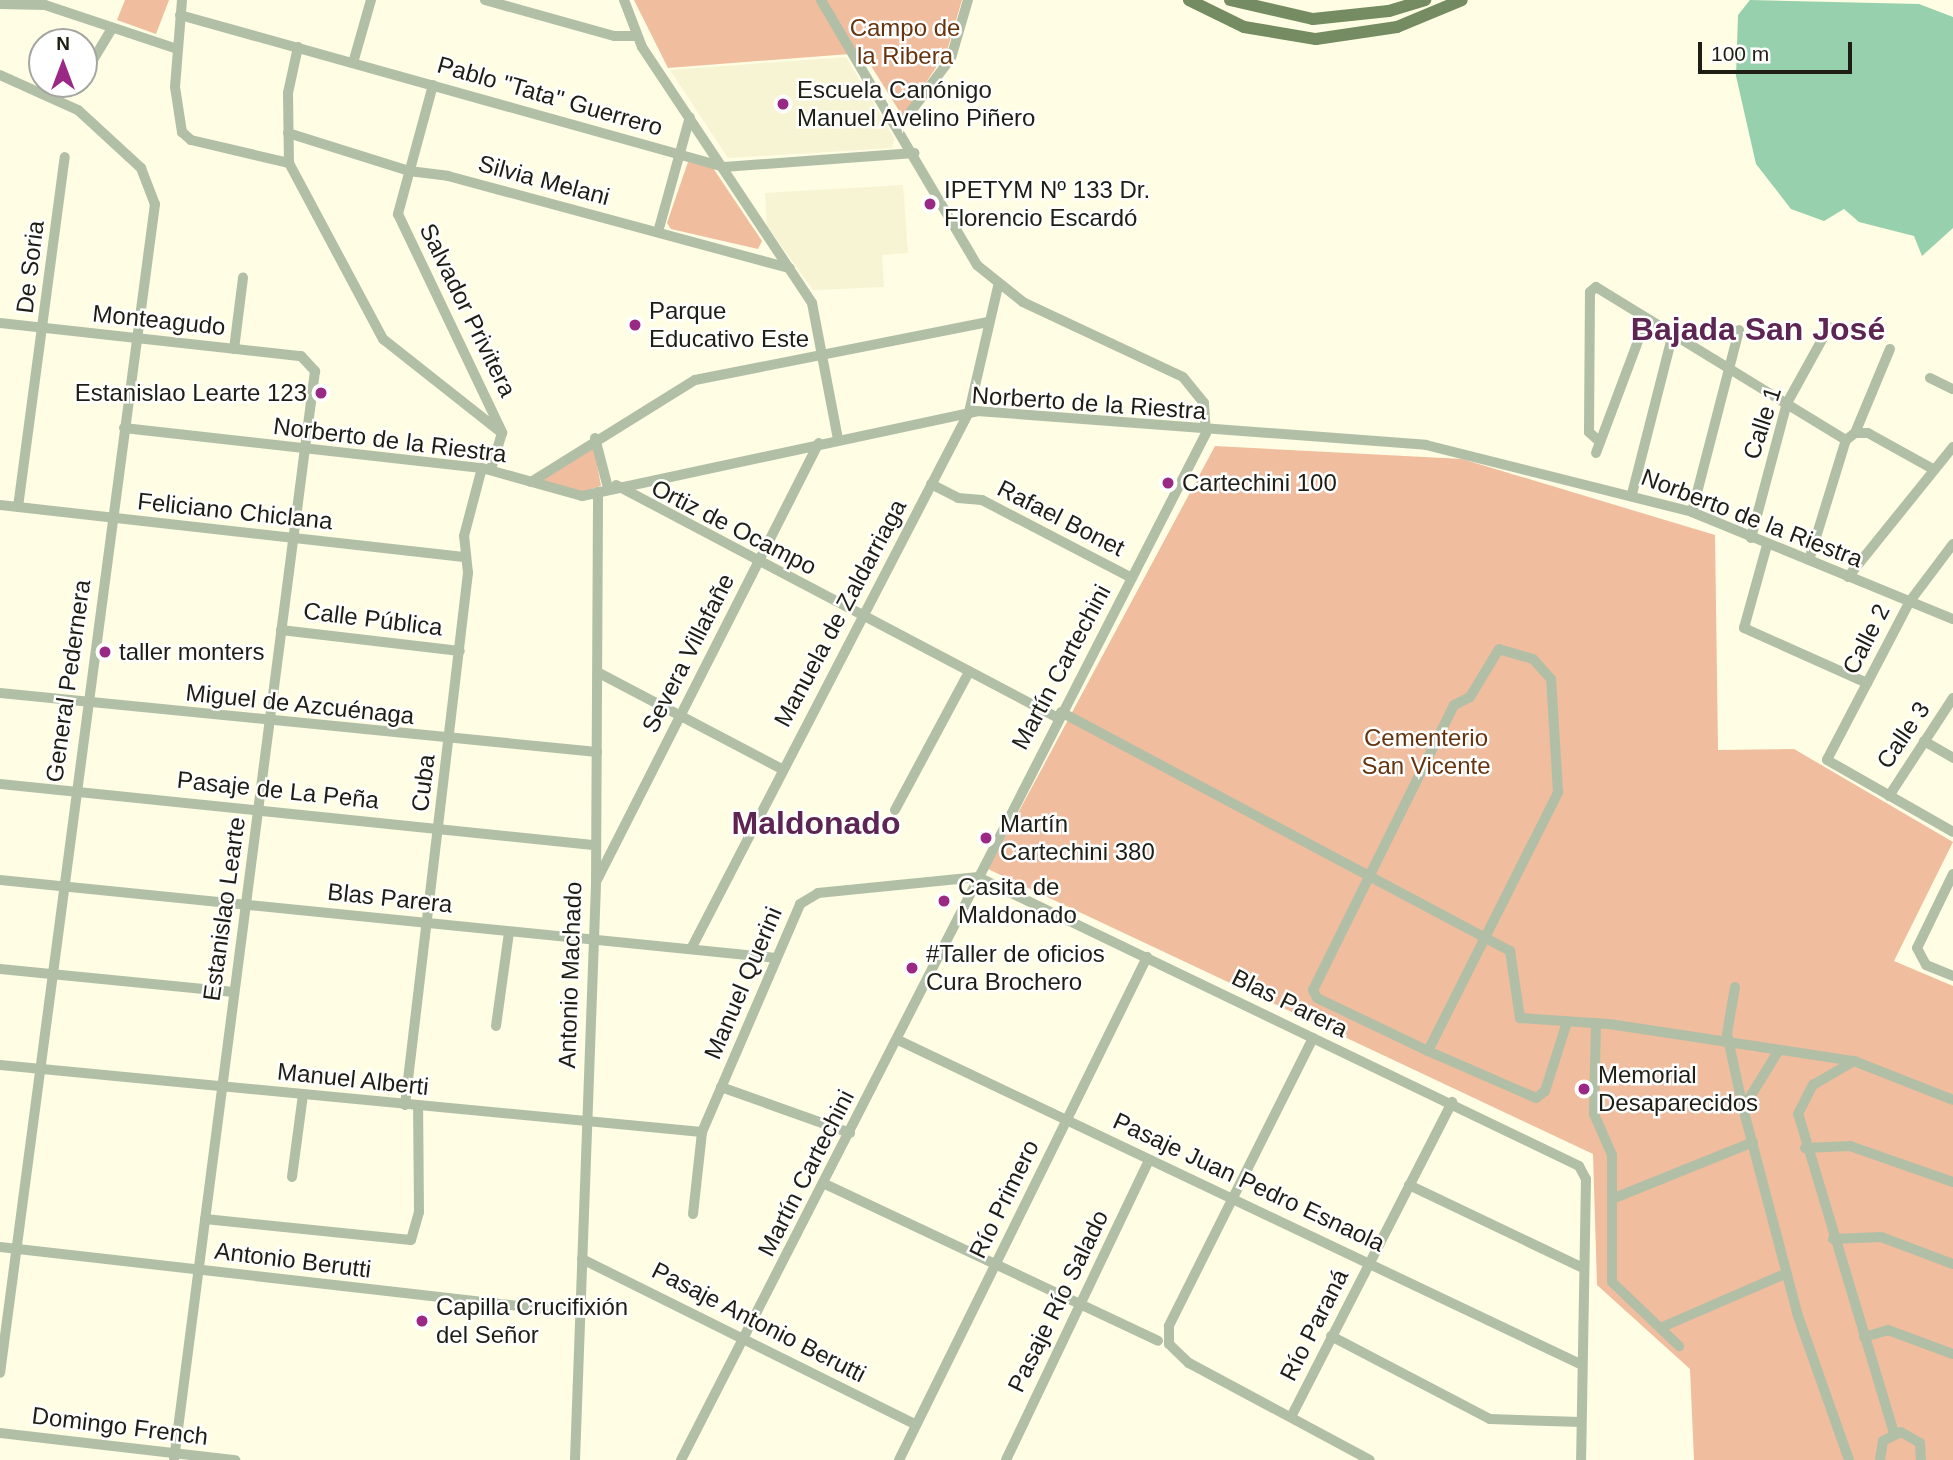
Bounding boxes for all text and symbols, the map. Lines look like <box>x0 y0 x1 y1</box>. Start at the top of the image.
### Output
park label: Campo de la Ribera <box>850 14 960 70</box>
north arrow <box>28 28 98 98</box>
scale bar <box>1701 28 1855 72</box>
text: N <box>56 33 70 54</box>
text: 100 m <box>1711 42 1769 65</box>
street label: Pablo "Tata" Guerrero <box>434 50 666 142</box>
place label: Escuela Canónigo Manuel Avelino Piñero <box>797 76 1037 132</box>
marker: Escuela Canónigo Manuel Avelino Piñero <box>775 96 791 112</box>
street label: Silvia Melani <box>475 149 613 211</box>
place label: IPETYM Nº 133 Dr. Florencio Escardó <box>944 176 1150 232</box>
marker: IPETYM Nº 133 Dr. Florencio Escardó <box>922 196 938 212</box>
street label: De Soria <box>10 219 50 315</box>
street label: Salvador Privitera <box>414 219 522 401</box>
place label: Parque Educativo Este <box>649 297 809 353</box>
street label: Monteagudo <box>91 299 227 341</box>
district label: Bajada San José <box>1631 310 1885 348</box>
marker: Parque Educativo Este <box>627 317 643 333</box>
place label: Estanislao Learte 123 <box>75 379 307 407</box>
street label: Norberto de la Riestra <box>971 380 1207 426</box>
street label: Calle 1 <box>1737 383 1787 463</box>
marker: Estanislao Learte 123 <box>313 385 329 401</box>
street label: Norberto de la Riestra <box>272 411 508 469</box>
street label: Norberto de la Riestra <box>1637 462 1867 574</box>
place label: Cartechini 100 <box>1182 469 1337 497</box>
street label: Ortiz de Ocampo <box>647 473 821 581</box>
street label: Rafael Bonet <box>993 474 1129 562</box>
marker: Cartechini 100 <box>1160 475 1176 491</box>
street label: Feliciano Chiclana <box>136 486 334 536</box>
street label: Manuela de Zaldarriaga <box>768 494 912 732</box>
street label: Severa Villafañe <box>636 569 740 737</box>
street label: General Pedernera <box>40 578 96 784</box>
street label: Martín Cartechini <box>1005 580 1117 754</box>
street label: Calle Pública <box>302 596 444 642</box>
street label: Calle 2 <box>1836 599 1896 679</box>
place label: taller monters <box>119 638 264 666</box>
marker: taller monters <box>97 644 113 660</box>
street label: Miguel de Azcuénaga <box>184 678 416 730</box>
street label: Calle 3 <box>1870 696 1936 774</box>
park label: Cementerio San Vicente <box>1362 724 1490 780</box>
street label: Cuba <box>405 753 441 813</box>
street label: Pasaje de La Peña <box>176 765 380 815</box>
district label: Maldonado <box>732 804 900 842</box>
place label: Martín Cartechini 380 <box>1000 810 1155 866</box>
street label: Estanislao Learte <box>197 815 251 1003</box>
marker: Martín Cartechini 380 <box>978 830 994 846</box>
place label: Casita de Maldonado <box>958 873 1077 929</box>
street label: Blas Parera <box>326 877 454 919</box>
street label: Antonio Machado <box>552 881 588 1069</box>
marker: Casita de Maldonado <box>936 893 952 909</box>
street label: Manuel Querini <box>698 902 788 1064</box>
place label: #Taller de oficios Cura Brochero <box>926 940 1105 996</box>
marker: #Taller de oficios Cura Brochero <box>904 960 920 976</box>
street label: Blas Parera <box>1227 963 1353 1043</box>
street label: Manuel Alberti <box>275 1057 431 1101</box>
place label: Memorial Desaparecidos <box>1598 1061 1758 1117</box>
marker: Memorial Desaparecidos <box>1576 1081 1592 1097</box>
street label: Martín Cartechini <box>752 1085 860 1261</box>
street label: Pasaje Juan Pedro Esnaola <box>1109 1106 1389 1258</box>
street label: Río Primero <box>963 1135 1045 1263</box>
street label: Pasaje Río Salado <box>1001 1205 1115 1397</box>
street label: Antonio Berutti <box>213 1236 373 1284</box>
street label: Pasaje Antonio Berutti <box>647 1255 871 1389</box>
street label: Río Paraná <box>1274 1264 1354 1386</box>
place label: Capilla Crucifixión del Señor <box>436 1293 628 1349</box>
marker: Capilla Crucifixión del Señor <box>414 1313 430 1329</box>
street label: Domingo French <box>30 1401 210 1451</box>

